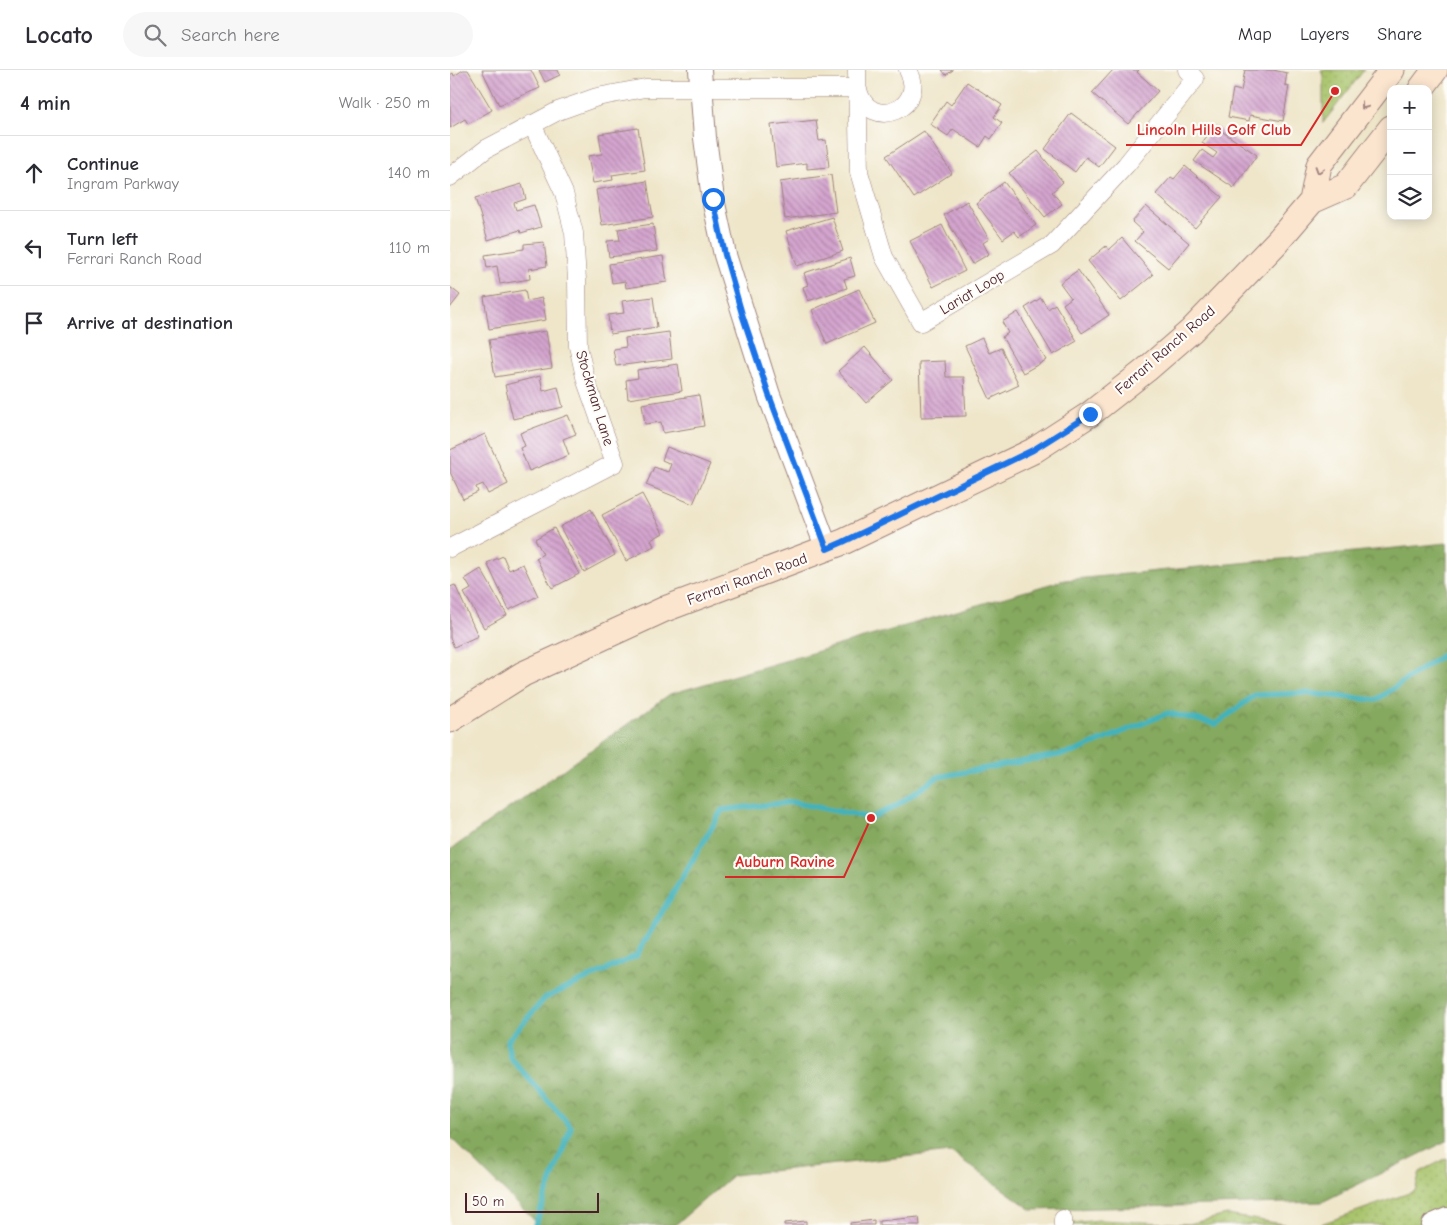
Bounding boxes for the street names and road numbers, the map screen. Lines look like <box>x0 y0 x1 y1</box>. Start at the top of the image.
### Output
street label: Lariat Loop <box>936 266 1008 318</box>
street label: Ferrari Ranch Road <box>1111 302 1219 398</box>
street label: Stockman Lane <box>572 348 618 448</box>
street label: Ferrari Ranch Road <box>684 549 810 609</box>

